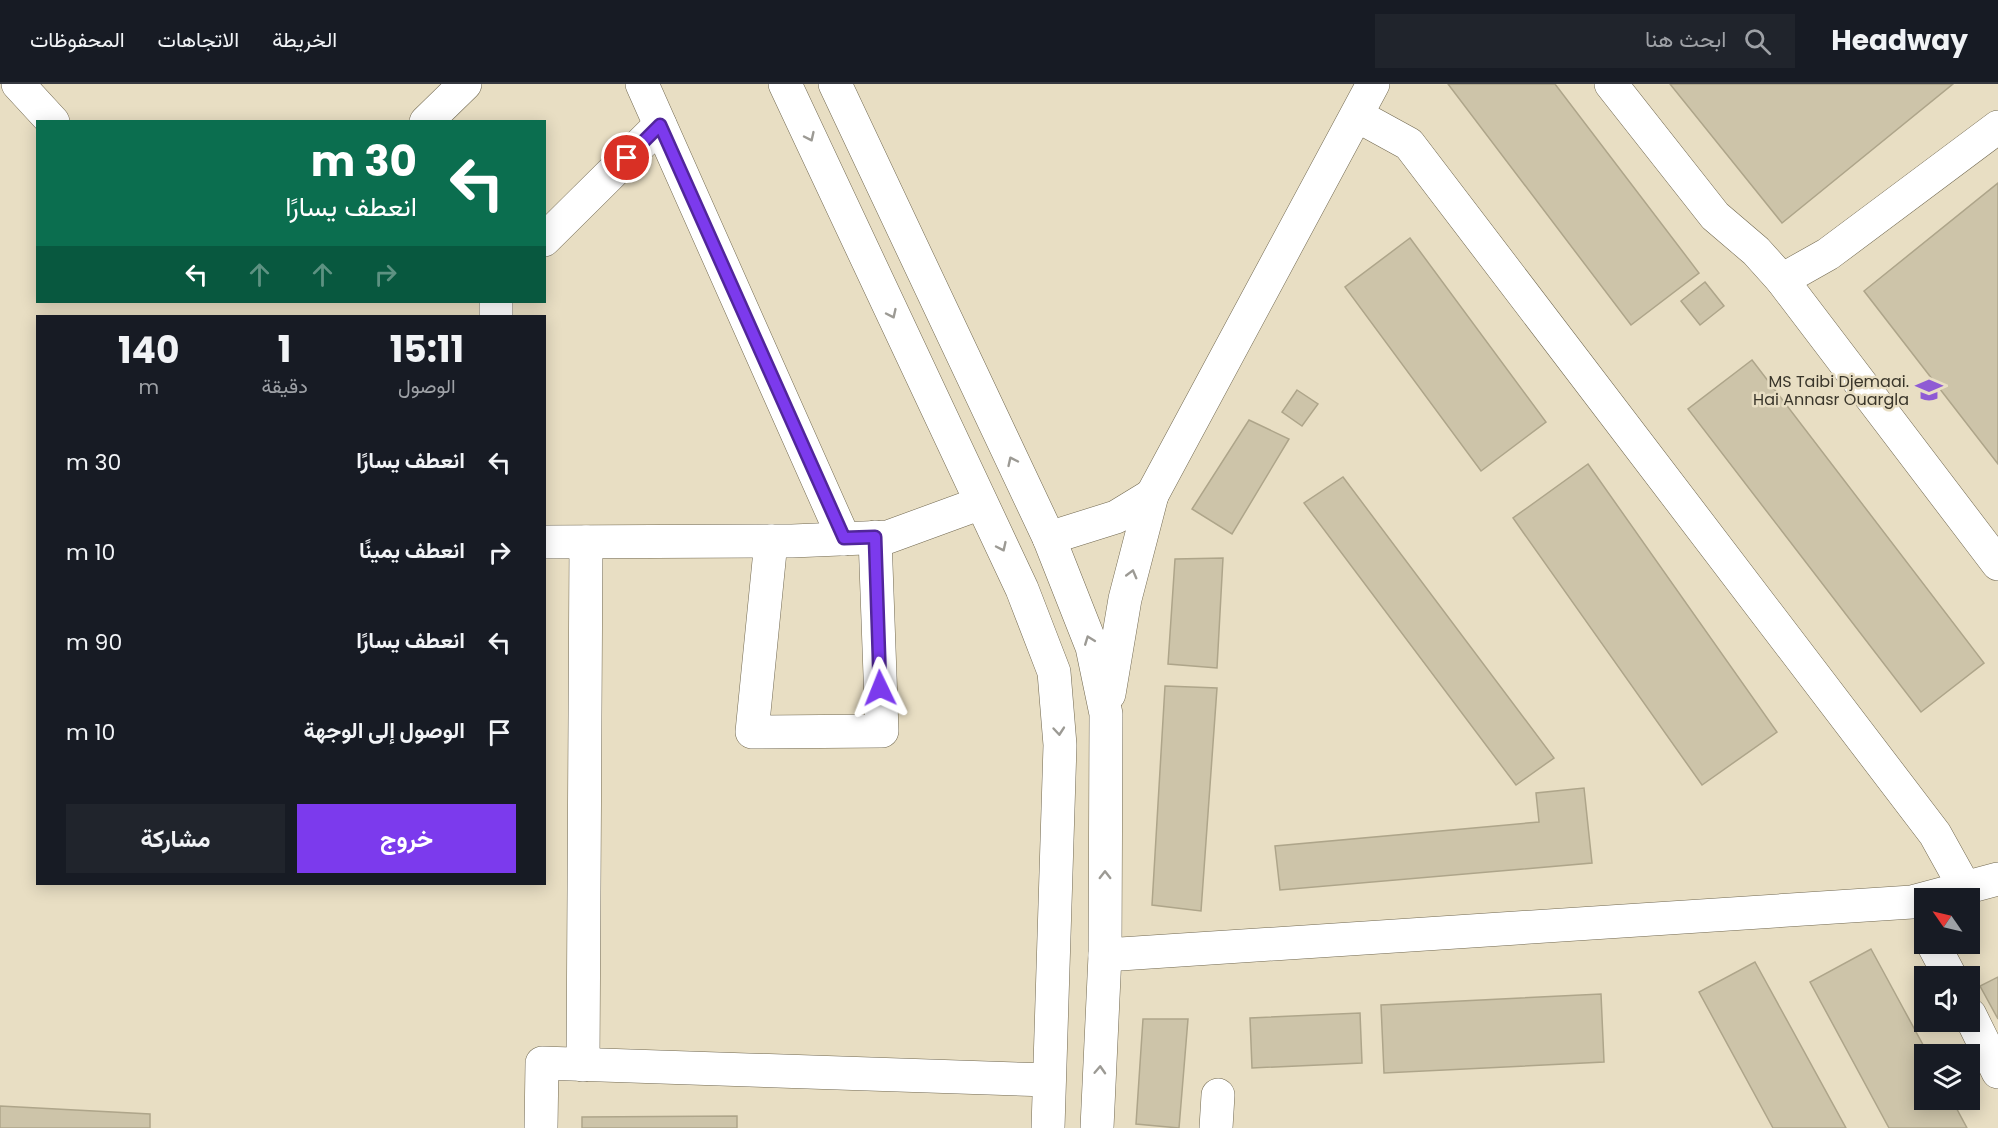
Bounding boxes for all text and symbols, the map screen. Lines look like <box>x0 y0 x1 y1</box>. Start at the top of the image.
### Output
search box <box>1375 14 1795 68</box>
text: Headway <box>1831 21 1968 60</box>
text: ابحث هنا <box>1645 24 1726 55</box>
text: المحفوظات <box>30 25 125 54</box>
text: الاتجاهات <box>158 25 239 54</box>
text: الخريطة <box>272 25 337 54</box>
icon: search <box>1741 25 1774 58</box>
one-way arrow <box>802 131 814 142</box>
text: 30 m <box>311 132 417 191</box>
pin <box>601 132 652 183</box>
icon: arrive <box>610 141 643 174</box>
icon: left <box>438 144 516 222</box>
text: انعطف يسارًا <box>285 188 417 225</box>
icon: left <box>180 258 213 291</box>
icon: ahead <box>243 258 276 291</box>
icon: ahead <box>306 258 339 291</box>
icon: right <box>369 258 402 291</box>
one-way arrow <box>885 307 897 318</box>
text: 1 <box>278 324 291 375</box>
text: 15:11 <box>390 324 464 375</box>
text: 140 <box>118 325 179 376</box>
place label: MS Taibi Djemaai. Hai Annasr Ouargla <box>1753 370 1909 411</box>
text: دقيقة <box>261 372 308 400</box>
text: الوصول <box>398 372 456 400</box>
text: m <box>138 373 159 401</box>
school or university icon: MS Taibi Djemaai. Hai Annasr Ouargla <box>1914 375 1944 405</box>
text: انعطف يسارًا <box>356 445 465 476</box>
icon: left <box>483 446 516 479</box>
text: 30 m <box>66 447 121 478</box>
one-way arrow <box>1008 456 1020 467</box>
text: انعطف يمينًا <box>359 535 465 566</box>
icon: right <box>483 536 516 569</box>
text: 10 m <box>66 537 115 568</box>
one-way arrow <box>994 541 1006 552</box>
one-way arrow <box>1124 569 1137 579</box>
text: انعطف يسارًا <box>356 625 465 656</box>
icon: left <box>483 626 516 659</box>
text: 90 m <box>66 627 122 658</box>
one-way arrow <box>1084 635 1096 646</box>
position arrow <box>848 656 912 720</box>
text: الوصول إلى الوجهة <box>304 715 465 746</box>
icon: arrive <box>483 716 516 749</box>
text: 10 m <box>66 717 115 748</box>
one-way arrow <box>1052 727 1065 736</box>
button: مشاركة <box>66 804 285 873</box>
button: خروج <box>297 804 516 873</box>
one-way arrow <box>1099 870 1111 879</box>
north arrow <box>1914 888 1980 954</box>
map controls <box>1914 888 1980 1110</box>
button: sound <box>1914 966 1980 1032</box>
button: layers <box>1914 1044 1980 1110</box>
one-way arrow <box>1093 1065 1106 1074</box>

